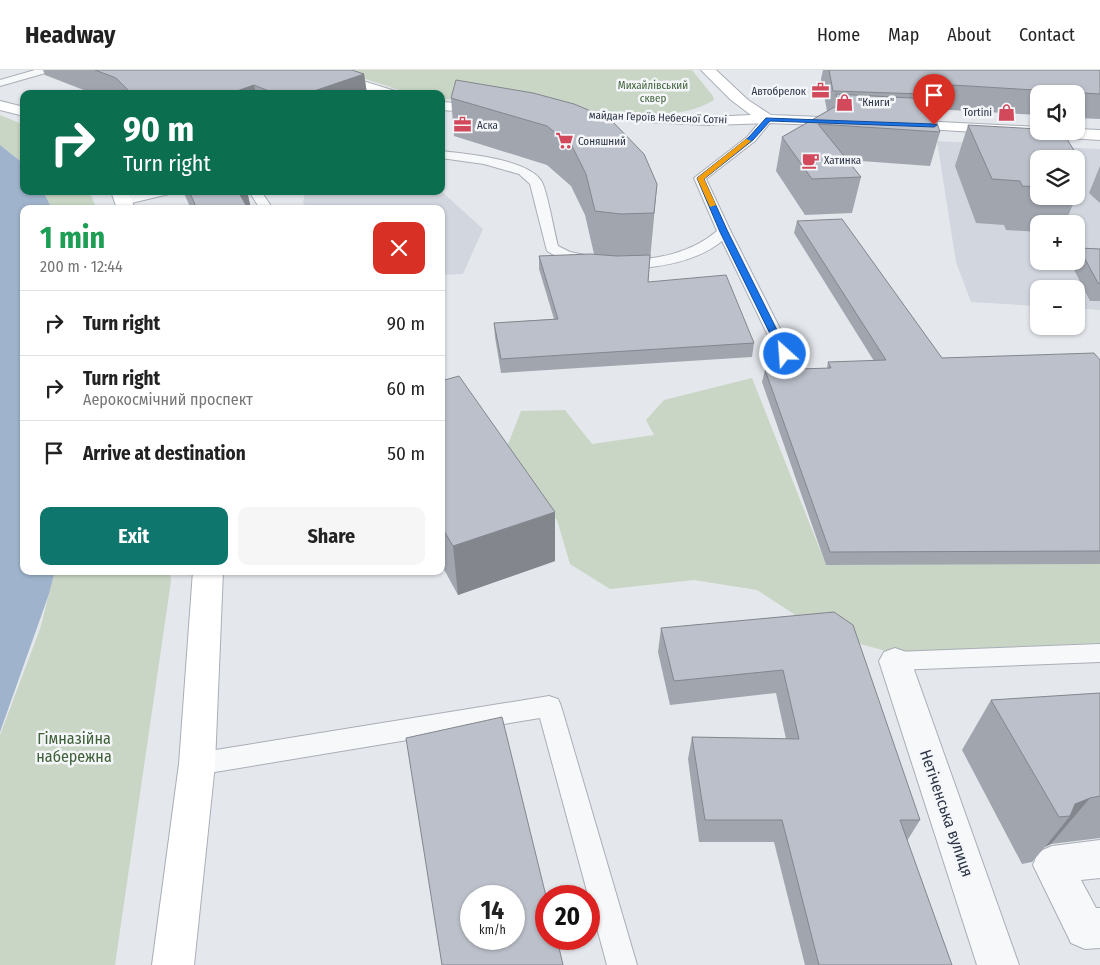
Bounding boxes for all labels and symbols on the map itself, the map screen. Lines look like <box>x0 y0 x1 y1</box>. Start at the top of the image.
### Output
pin <box>913 74 955 125</box>
park label: Михайлівський сквер <box>618 79 688 105</box>
office icon: Автобрелок <box>810 81 830 101</box>
place label: Автобрелок <box>751 85 807 98</box>
shop icon: "Книги" <box>834 92 854 112</box>
place label: "Книги" <box>858 96 894 109</box>
shop icon: Tortini <box>996 102 1016 122</box>
place label: Tortini <box>963 106 992 119</box>
street label: майдан Героїв Небесної Сотні <box>589 109 728 126</box>
office icon: Аска <box>453 115 473 135</box>
place label: Аска <box>477 119 498 132</box>
supermarket icon: Соняшний <box>554 131 574 151</box>
place label: Соняшний <box>578 135 626 148</box>
cafe icon: Хатинка <box>800 150 820 170</box>
place label: Хатинка <box>824 154 861 167</box>
position arrow <box>758 327 810 379</box>
park label: Гімназійна набережна <box>36 729 112 766</box>
street label: Нетіченська вулиця <box>916 747 977 879</box>
speed limit sign: 20 <box>535 885 600 950</box>

